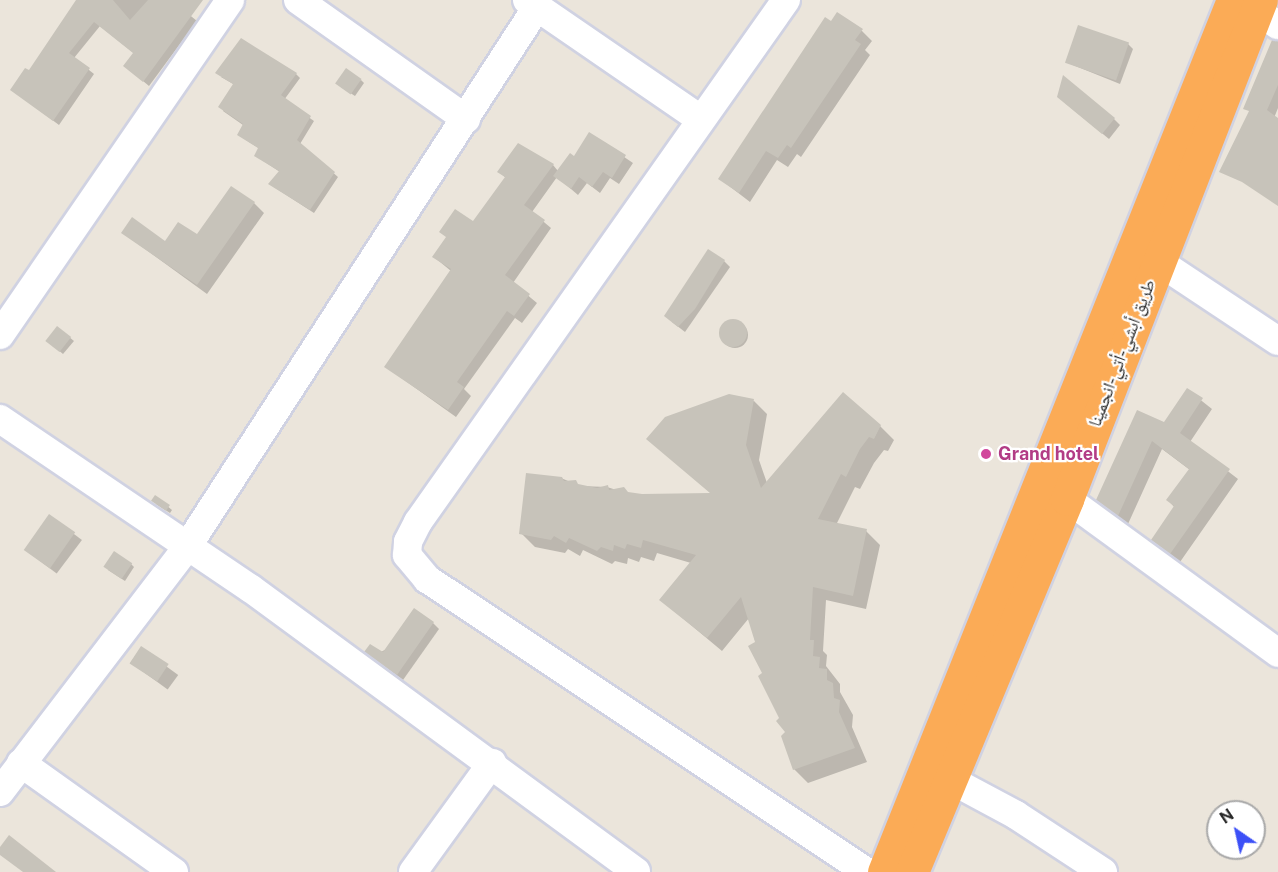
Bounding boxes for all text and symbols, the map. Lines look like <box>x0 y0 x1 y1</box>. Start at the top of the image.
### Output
street label: طريق أبشي-أتي-انجمينا <box>1084 276 1160 430</box>
place label: Grand hotel <box>998 443 1099 465</box>
marker: Grand hotel <box>979 447 993 461</box>
north arrow <box>1206 800 1266 860</box>
text: N <box>1216 805 1237 828</box>

